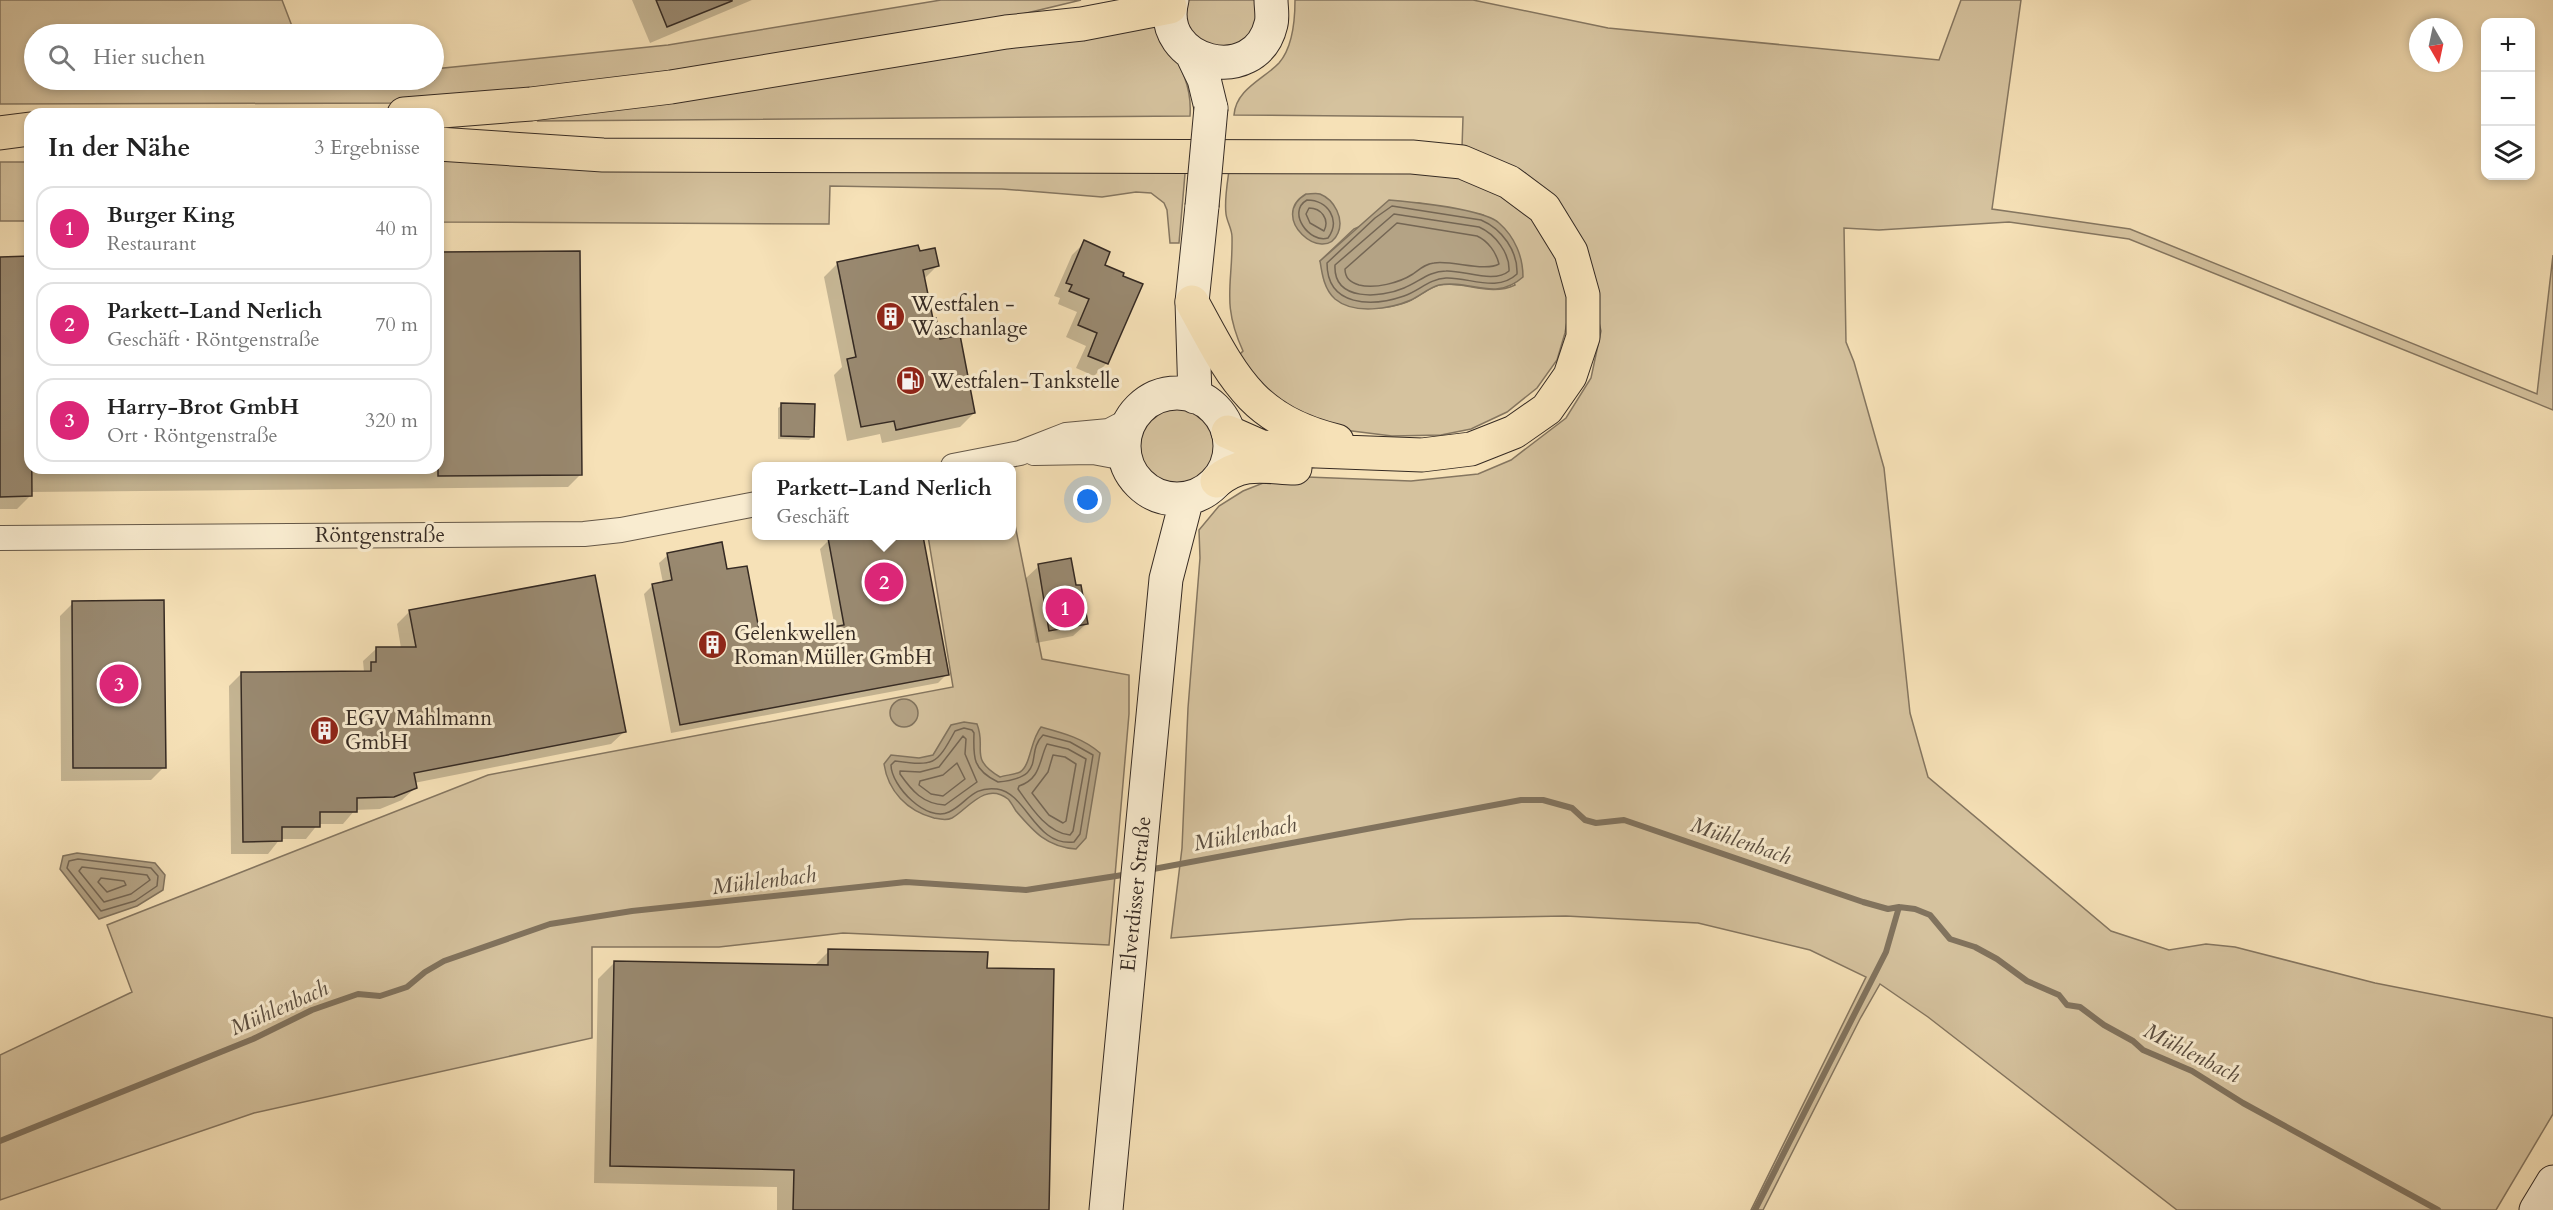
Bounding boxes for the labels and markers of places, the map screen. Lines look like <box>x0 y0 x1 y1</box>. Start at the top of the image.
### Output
place label: Westfalen - Waschanlage <box>910 290 1028 343</box>
building icon: Westfalen - Waschanlage <box>874 300 906 332</box>
fuel station icon: Westfalen-Tankstelle <box>894 365 926 397</box>
place label: Westfalen-Tankstelle <box>930 367 1120 396</box>
pin: 2 <box>864 560 904 604</box>
pin: 1 <box>1046 586 1084 630</box>
place label: Gelenkwellen Roman Müller GmbH <box>734 619 932 672</box>
building icon: Gelenkwellen Roman Müller GmbH <box>697 629 729 661</box>
pin: 3 <box>100 662 138 706</box>
place label: EGV Mahlmann GmbH <box>345 704 492 757</box>
building icon: EGV Mahlmann GmbH <box>308 714 340 746</box>

